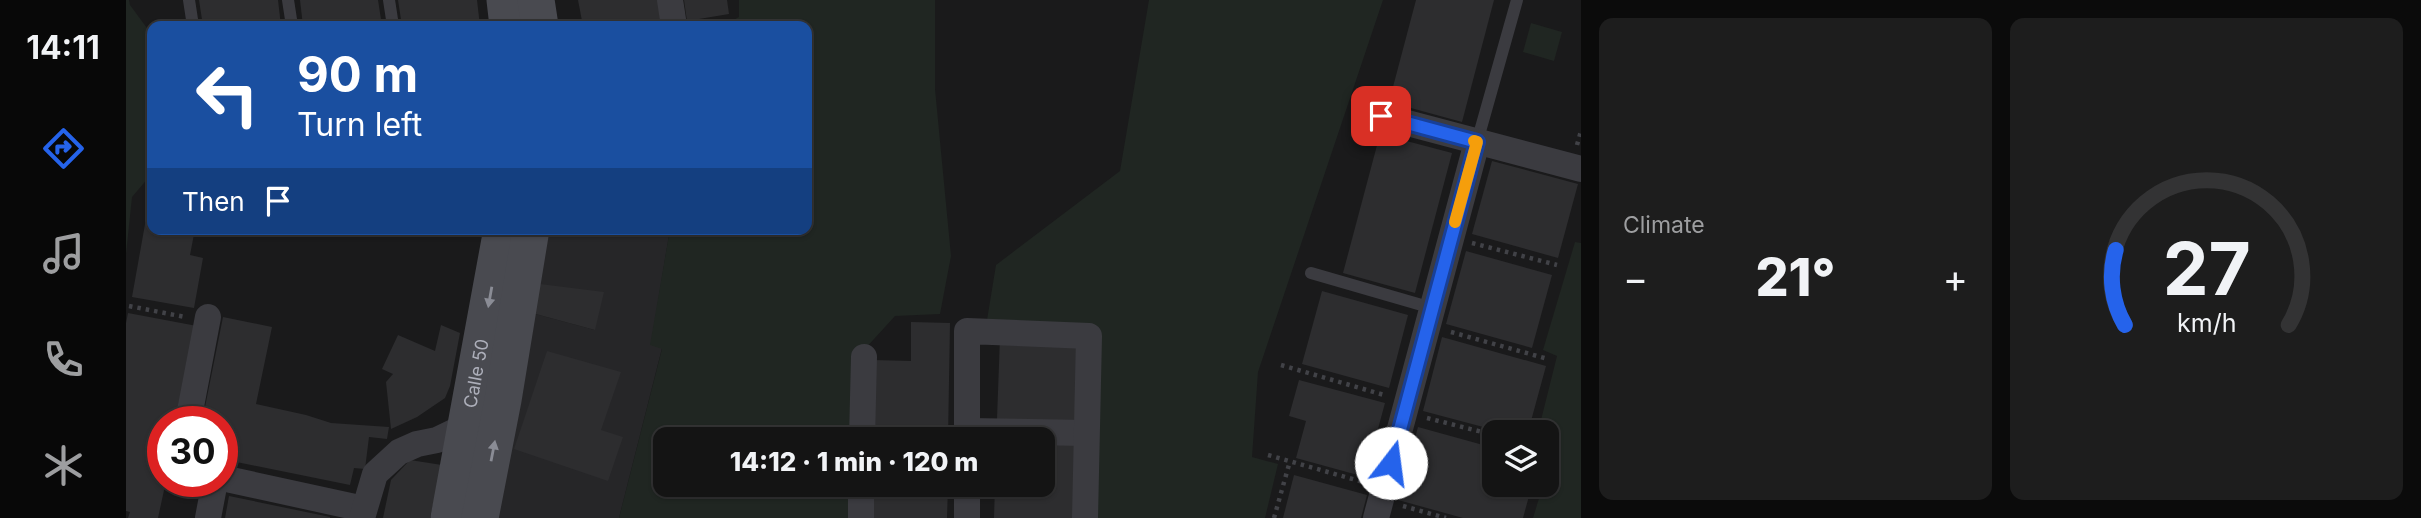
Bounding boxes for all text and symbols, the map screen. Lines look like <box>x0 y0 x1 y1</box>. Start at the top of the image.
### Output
text: 14:11 <box>26 28 100 67</box>
text: 90 m <box>297 45 418 104</box>
icon: left <box>182 49 273 140</box>
pin <box>1351 86 1411 146</box>
icon: arrive <box>1362 97 1400 135</box>
text: Turn left <box>297 105 422 144</box>
icon: directions <box>39 124 88 173</box>
icon: arrive <box>259 182 297 220</box>
text: Then <box>182 186 245 217</box>
text: Climate <box>1623 211 1705 239</box>
text: 27 <box>2162 224 2251 313</box>
icon: music <box>39 229 88 278</box>
text: 21° <box>1755 246 1836 309</box>
text: − <box>1623 255 1648 301</box>
text: + <box>1943 255 1968 301</box>
one-way arrow <box>484 286 495 308</box>
text: km/h <box>2177 308 2236 338</box>
icon: phone <box>39 335 88 384</box>
street label: Calle 50 <box>459 337 492 410</box>
speed limit sign: 30 <box>147 406 238 497</box>
map controls <box>1482 420 1559 497</box>
button: layers <box>1482 420 1559 497</box>
position arrow <box>1354 426 1428 500</box>
one-way arrow <box>487 440 498 462</box>
icon: climate <box>39 441 88 490</box>
text: 14:12 · 1 min · 120 m <box>730 446 978 477</box>

